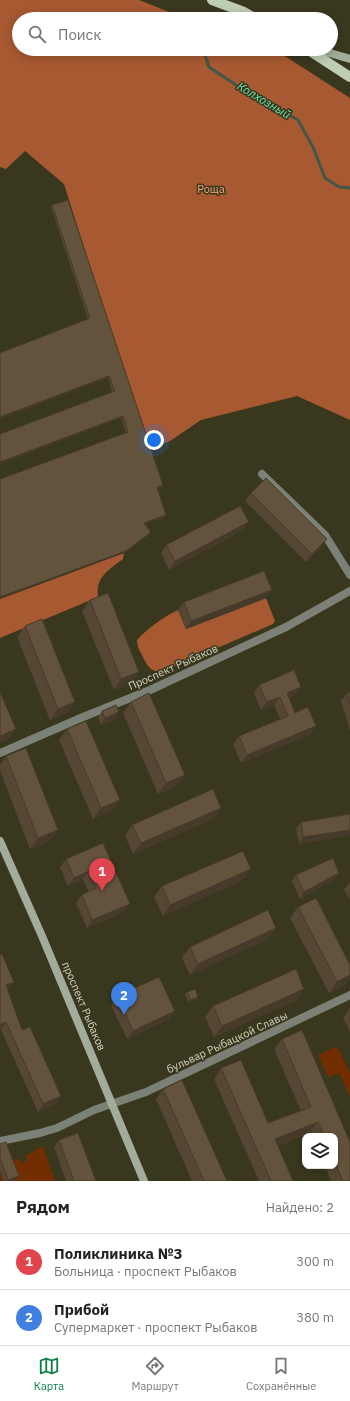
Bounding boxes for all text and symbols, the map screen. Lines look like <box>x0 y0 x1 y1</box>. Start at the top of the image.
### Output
search box <box>12 12 338 56</box>
icon: search <box>26 23 48 45</box>
text: Поиск <box>58 25 101 44</box>
water label: Колхозный <box>234 78 294 122</box>
park label: Роща <box>197 182 225 196</box>
your location <box>144 430 164 450</box>
street label: Проспект Рыбаков <box>126 641 220 693</box>
pin: 1 <box>89 858 115 891</box>
street label: проспект Рыбаков <box>59 959 109 1053</box>
pin: 2 <box>111 982 137 1015</box>
street label: бульвар Рыбацкой Славы <box>164 1008 290 1076</box>
map controls <box>302 1133 338 1169</box>
button: layers <box>302 1133 338 1169</box>
text: Рядом <box>16 1196 70 1218</box>
text: Найдено: 2 <box>266 1199 334 1216</box>
text: Поликлиника №3 <box>54 1244 183 1263</box>
text: 1 <box>25 1253 33 1270</box>
text: 300 m <box>296 1253 334 1270</box>
text: Больница · проспект Рыбаков <box>54 1263 237 1280</box>
text: Прибой <box>54 1300 109 1319</box>
text: 2 <box>25 1309 33 1326</box>
text: 380 m <box>296 1309 334 1326</box>
text: Супермаркет · проспект Рыбаков <box>54 1319 257 1336</box>
tab: Карта <box>34 1355 64 1393</box>
tab: Маршрут <box>132 1355 179 1393</box>
tab: Сохранённые <box>246 1355 316 1393</box>

